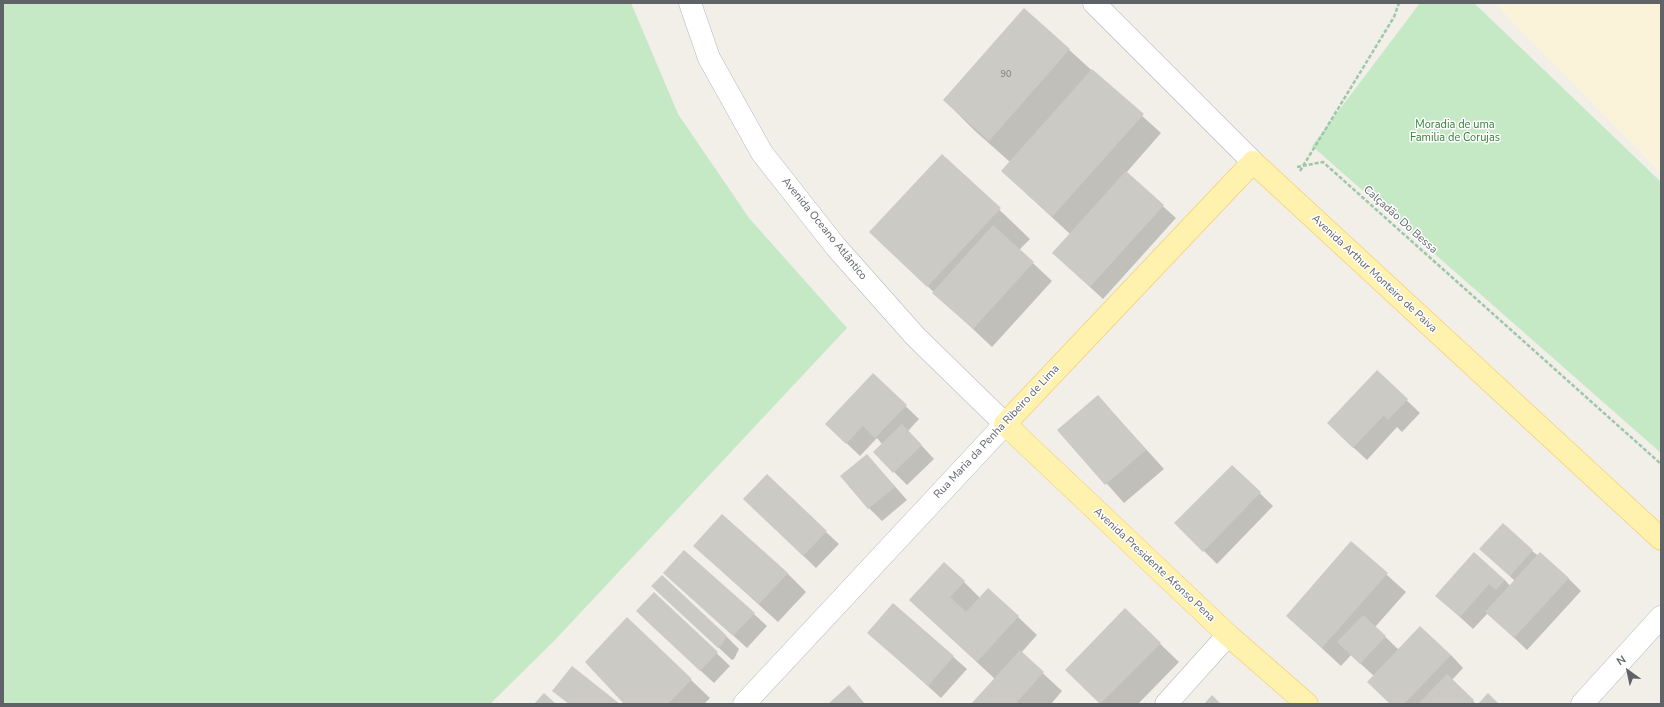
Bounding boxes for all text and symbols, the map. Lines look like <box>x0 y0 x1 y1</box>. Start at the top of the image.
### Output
house number: 90 <box>1001 70 1011 80</box>
park label: Moradia de uma Familia de Corujas <box>1410 118 1500 144</box>
street label: Avenida Oceano Atlântico <box>779 175 869 283</box>
street label: Calçadão Do Bessa <box>1360 183 1440 257</box>
street label: Avenida Arthur Monteiro de Paiva <box>1309 212 1439 336</box>
street label: Rua Maria da Penha Ribeiro de Lima <box>932 362 1062 502</box>
street label: Avenida Presidente Afonso Pena <box>1091 505 1217 625</box>
north arrow <box>1608 651 1648 691</box>
text: N <box>1614 652 1629 669</box>

